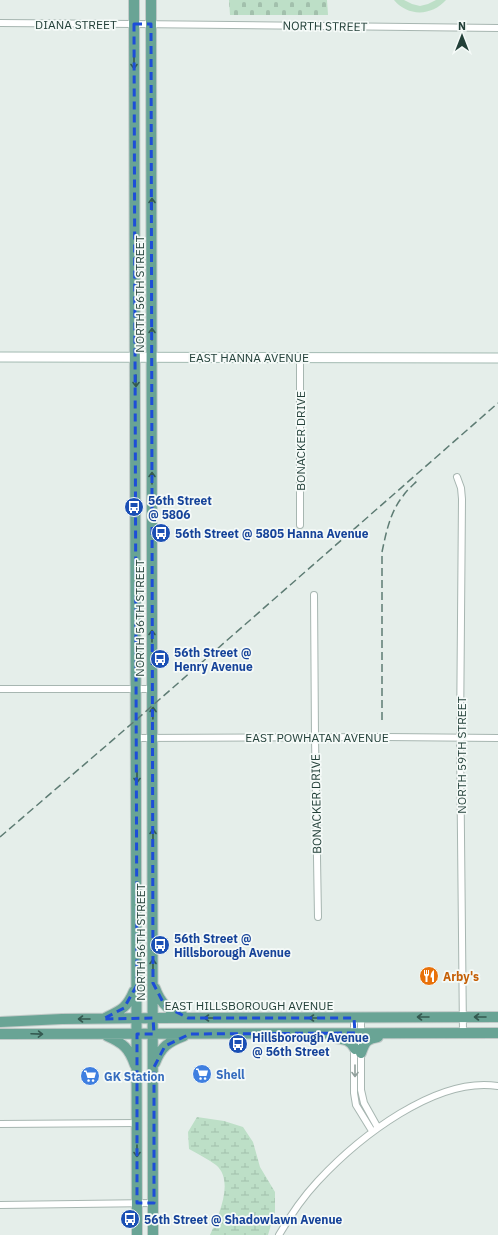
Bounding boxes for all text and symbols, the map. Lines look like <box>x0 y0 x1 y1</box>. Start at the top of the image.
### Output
north arrow <box>442 16 482 56</box>
street label: DIANA STREET <box>35 17 117 32</box>
street label: NORTH STREET <box>282 18 368 34</box>
text: N <box>458 19 466 33</box>
one-way arrow <box>130 56 138 69</box>
one-way arrow <box>148 198 156 211</box>
street label: NORTH 56TH STREET <box>132 235 147 353</box>
one-way arrow <box>148 328 156 341</box>
street label: EAST HANNA AVENUE <box>189 350 309 365</box>
one-way arrow <box>132 374 140 387</box>
street label: BONACKER DRIVE <box>293 391 308 491</box>
one-way arrow <box>148 472 156 485</box>
place label: 56th Street @ 5806 <box>148 493 212 522</box>
bus stop icon: 56th Street @ 5806 <box>123 496 145 518</box>
bus stop icon: 56th Street @ 5805 Hanna Avenue <box>150 522 172 544</box>
place label: 56th Street @ 5805 Hanna Avenue <box>175 526 369 541</box>
street label: NORTH 56TH STREET <box>132 559 147 677</box>
one-way arrow <box>148 630 156 643</box>
place label: 56th Street @ Henry Avenue <box>174 645 253 674</box>
bus stop icon: 56th Street @ Henry Avenue <box>149 648 171 670</box>
street label: NORTH 59TH STREET <box>454 696 469 814</box>
one-way arrow <box>149 707 157 720</box>
street label: EAST POWHATAN AVENUE <box>245 730 389 745</box>
street label: BONACKER DRIVE <box>308 754 324 854</box>
one-way arrow <box>133 770 141 783</box>
one-way arrow <box>149 829 157 842</box>
street label: NORTH 56TH STREET <box>133 883 148 1001</box>
place label: 56th Street @ Hillsborough Avenue <box>174 931 291 960</box>
bus stop icon: 56th Street @ Hillsborough Avenue <box>149 934 171 956</box>
one-way arrow <box>149 959 157 972</box>
restaurant icon: Arby's <box>418 965 440 987</box>
place label: Arby's <box>443 969 479 984</box>
street label: EAST HILLSBOROUGH AVENUE <box>165 998 333 1013</box>
one-way arrow <box>417 1013 430 1021</box>
one-way arrow <box>474 1013 487 1021</box>
one-way arrow <box>204 1014 217 1022</box>
one-way arrow <box>309 1014 322 1022</box>
one-way arrow <box>78 1015 91 1023</box>
one-way arrow <box>30 1030 43 1038</box>
place label: Hillsborough Avenue @ 56th Street <box>252 1030 369 1059</box>
bus stop icon: Hillsborough Avenue @ 56th Street <box>227 1033 249 1055</box>
supermarket icon: Shell <box>191 1063 213 1085</box>
one-way arrow <box>351 1064 359 1077</box>
supermarket icon: GK Station <box>79 1065 101 1087</box>
place label: Shell <box>216 1067 245 1082</box>
place label: GK Station <box>104 1069 165 1084</box>
one-way arrow <box>133 1144 141 1157</box>
bus stop icon: 56th Street @ Shadowlawn Avenue <box>119 1208 141 1230</box>
place label: 56th Street @ Shadowlawn Avenue <box>144 1212 343 1227</box>

